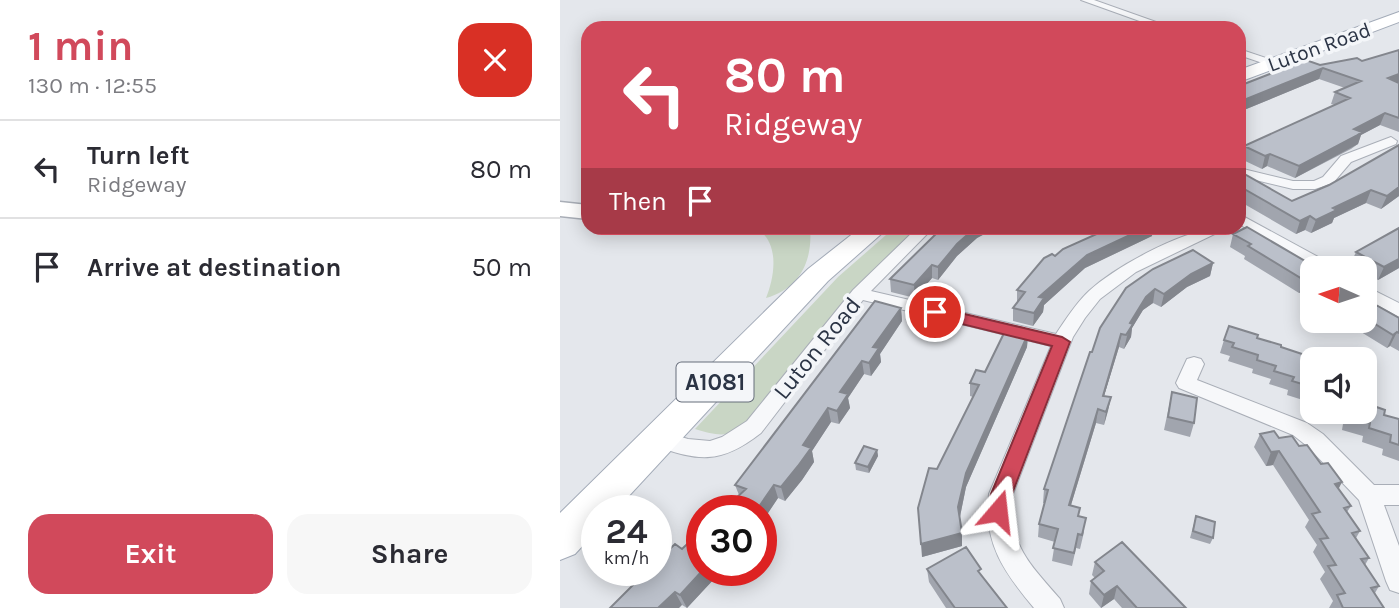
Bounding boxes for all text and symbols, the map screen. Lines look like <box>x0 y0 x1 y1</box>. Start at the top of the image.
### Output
street label: Luton Road <box>1264 17 1374 77</box>
text: 1 min <box>28 21 133 71</box>
button: close <box>458 23 532 97</box>
text: 80 m <box>724 47 846 104</box>
icon: left <box>609 49 700 140</box>
text: 130 m · 12:55 <box>28 72 157 99</box>
text: Ridgeway <box>724 106 862 143</box>
text: Turn left <box>87 140 189 171</box>
icon: left <box>28 150 66 188</box>
text: 80 m <box>470 154 532 185</box>
text: Ridgeway <box>87 171 186 198</box>
icon: arrive <box>681 182 719 220</box>
text: Then <box>609 186 667 217</box>
icon: arrive <box>28 248 66 286</box>
text: Arrive at destination <box>87 252 341 283</box>
text: 50 m <box>471 252 532 283</box>
north arrow <box>1300 256 1377 332</box>
map controls <box>1300 256 1377 424</box>
pin <box>905 282 965 342</box>
street label: Luton Road <box>767 291 867 405</box>
icon: arrive <box>916 293 954 331</box>
button: sound <box>1300 347 1377 424</box>
road number: A1081 <box>676 362 754 402</box>
position arrow <box>961 474 1035 548</box>
speed limit sign: 30 <box>686 495 777 586</box>
text: 24 <box>606 511 648 552</box>
button: Exit <box>28 514 273 594</box>
button: Share <box>287 514 532 594</box>
text: km/h <box>604 547 649 569</box>

